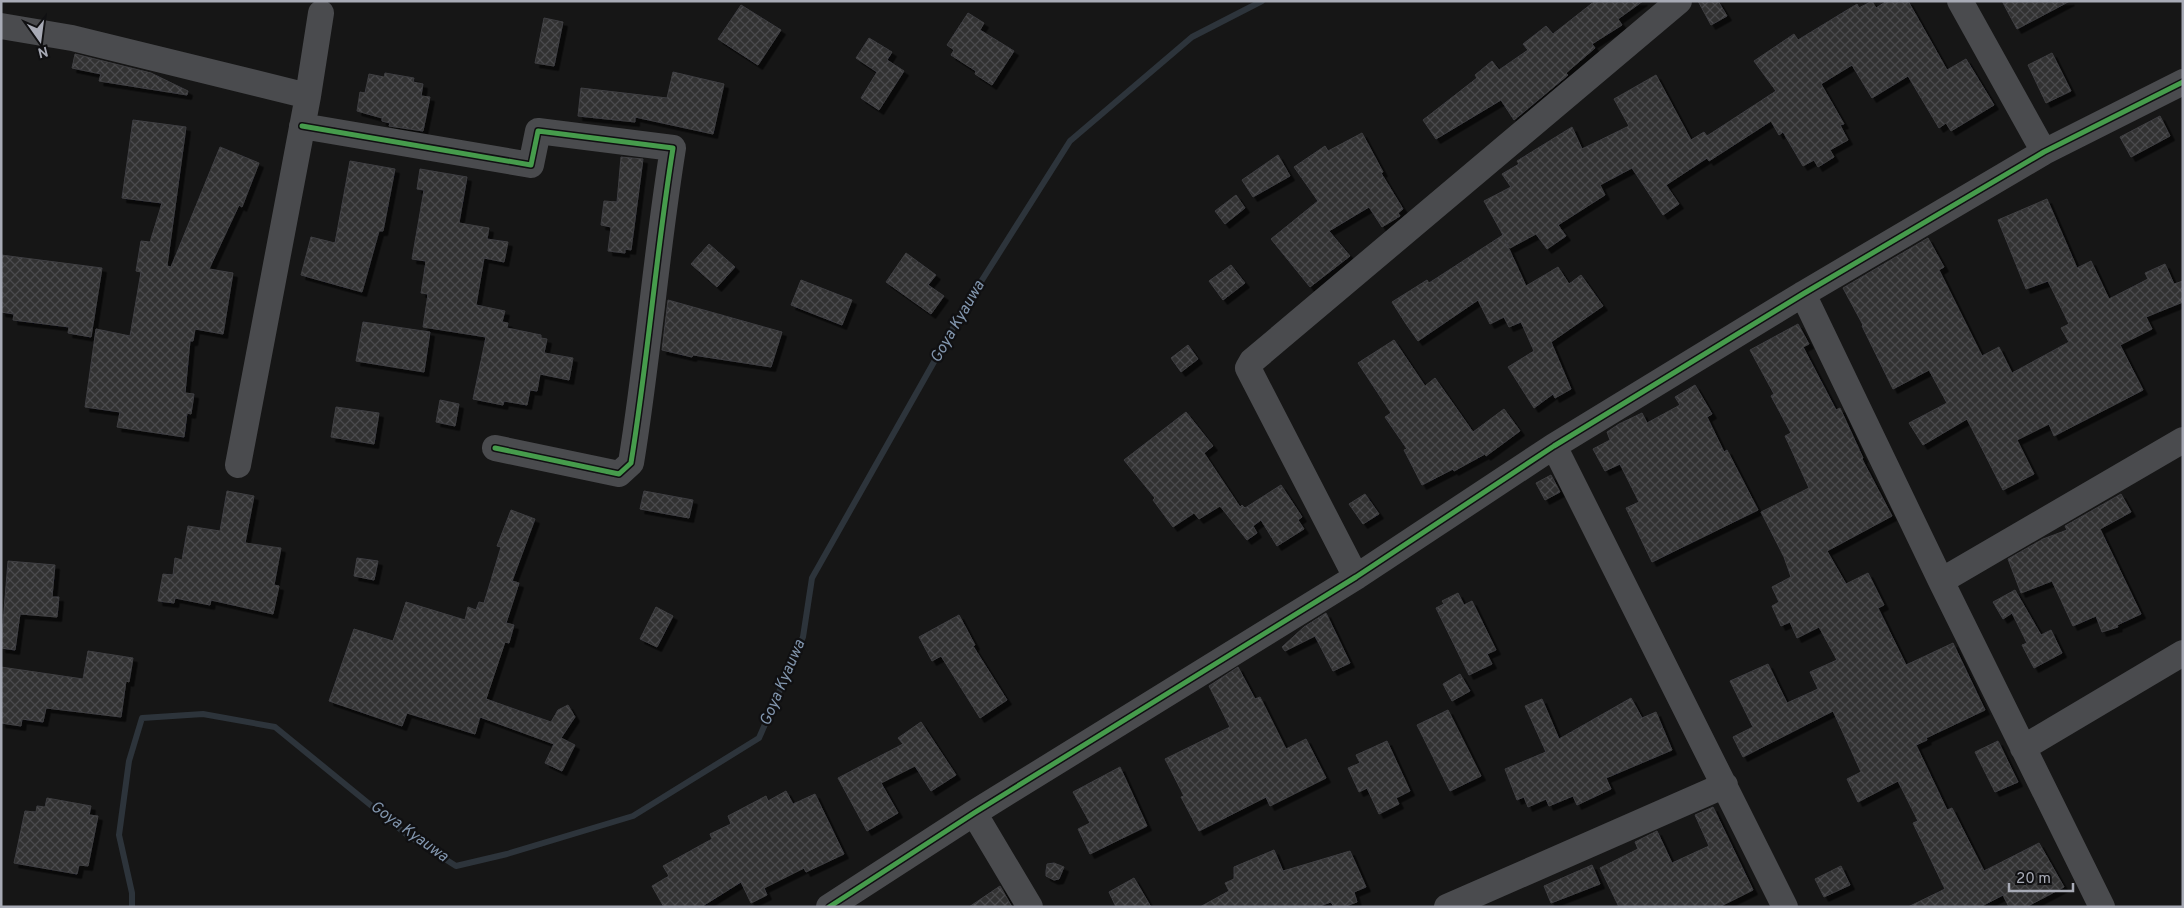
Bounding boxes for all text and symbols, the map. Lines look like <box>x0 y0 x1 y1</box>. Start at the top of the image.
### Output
north arrow <box>15 15 65 65</box>
text: N <box>36 42 50 61</box>
water label: Goya Kyauwa <box>926 277 990 367</box>
water label: Goya Kyauwa <box>756 636 810 729</box>
water label: Goya Kyauwa <box>366 797 453 867</box>
scale bar <box>2009 860 2073 892</box>
text: 20 m <box>2016 870 2051 889</box>

